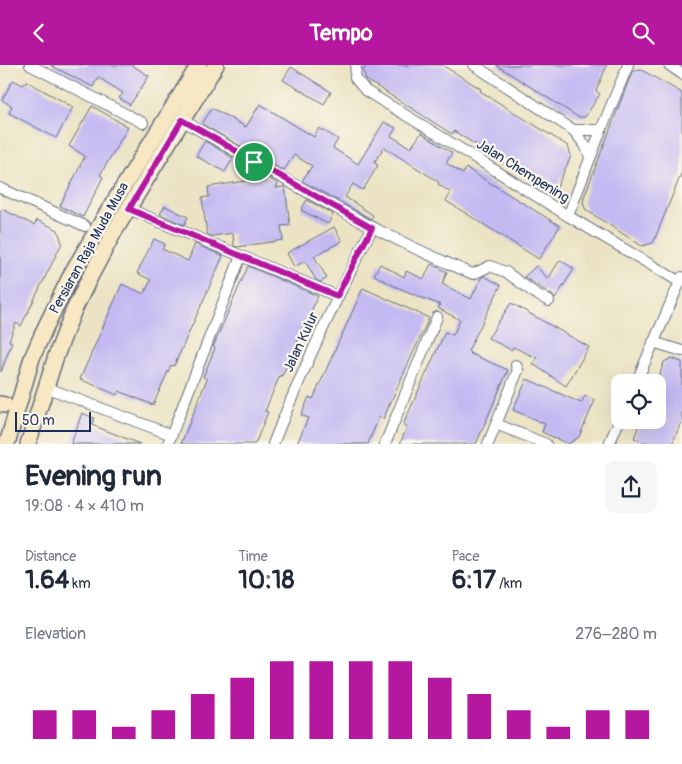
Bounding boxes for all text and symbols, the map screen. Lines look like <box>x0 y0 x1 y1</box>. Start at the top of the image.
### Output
icon: back <box>25 19 53 47</box>
text: Tempo <box>309 19 373 47</box>
icon: search <box>629 19 657 47</box>
street label: Jalan Chempening <box>473 136 573 206</box>
pin <box>233 141 275 183</box>
icon: arrive <box>240 148 268 176</box>
street label: Persiaran Raja Muda Musa <box>46 179 132 317</box>
street label: Jalan Kulur <box>280 309 322 375</box>
map controls <box>611 374 666 429</box>
button: locate <box>611 374 666 429</box>
scale bar <box>15 409 91 432</box>
text: 50 m <box>22 412 55 429</box>
text: Evening run <box>25 459 162 494</box>
button: share <box>605 461 657 513</box>
text: 19:08 · 4 × 410 m <box>25 496 144 516</box>
text: Distance <box>25 548 76 565</box>
text: Time <box>238 548 268 565</box>
text: Pace <box>452 548 479 565</box>
text: 1.64 <box>25 565 69 596</box>
text: 10:18 <box>238 565 294 596</box>
text: 6:17 <box>452 565 496 596</box>
text: km <box>69 575 91 592</box>
text: /km <box>496 575 522 592</box>
text: Elevation <box>25 624 86 644</box>
text: 276–280 m <box>575 624 657 644</box>

